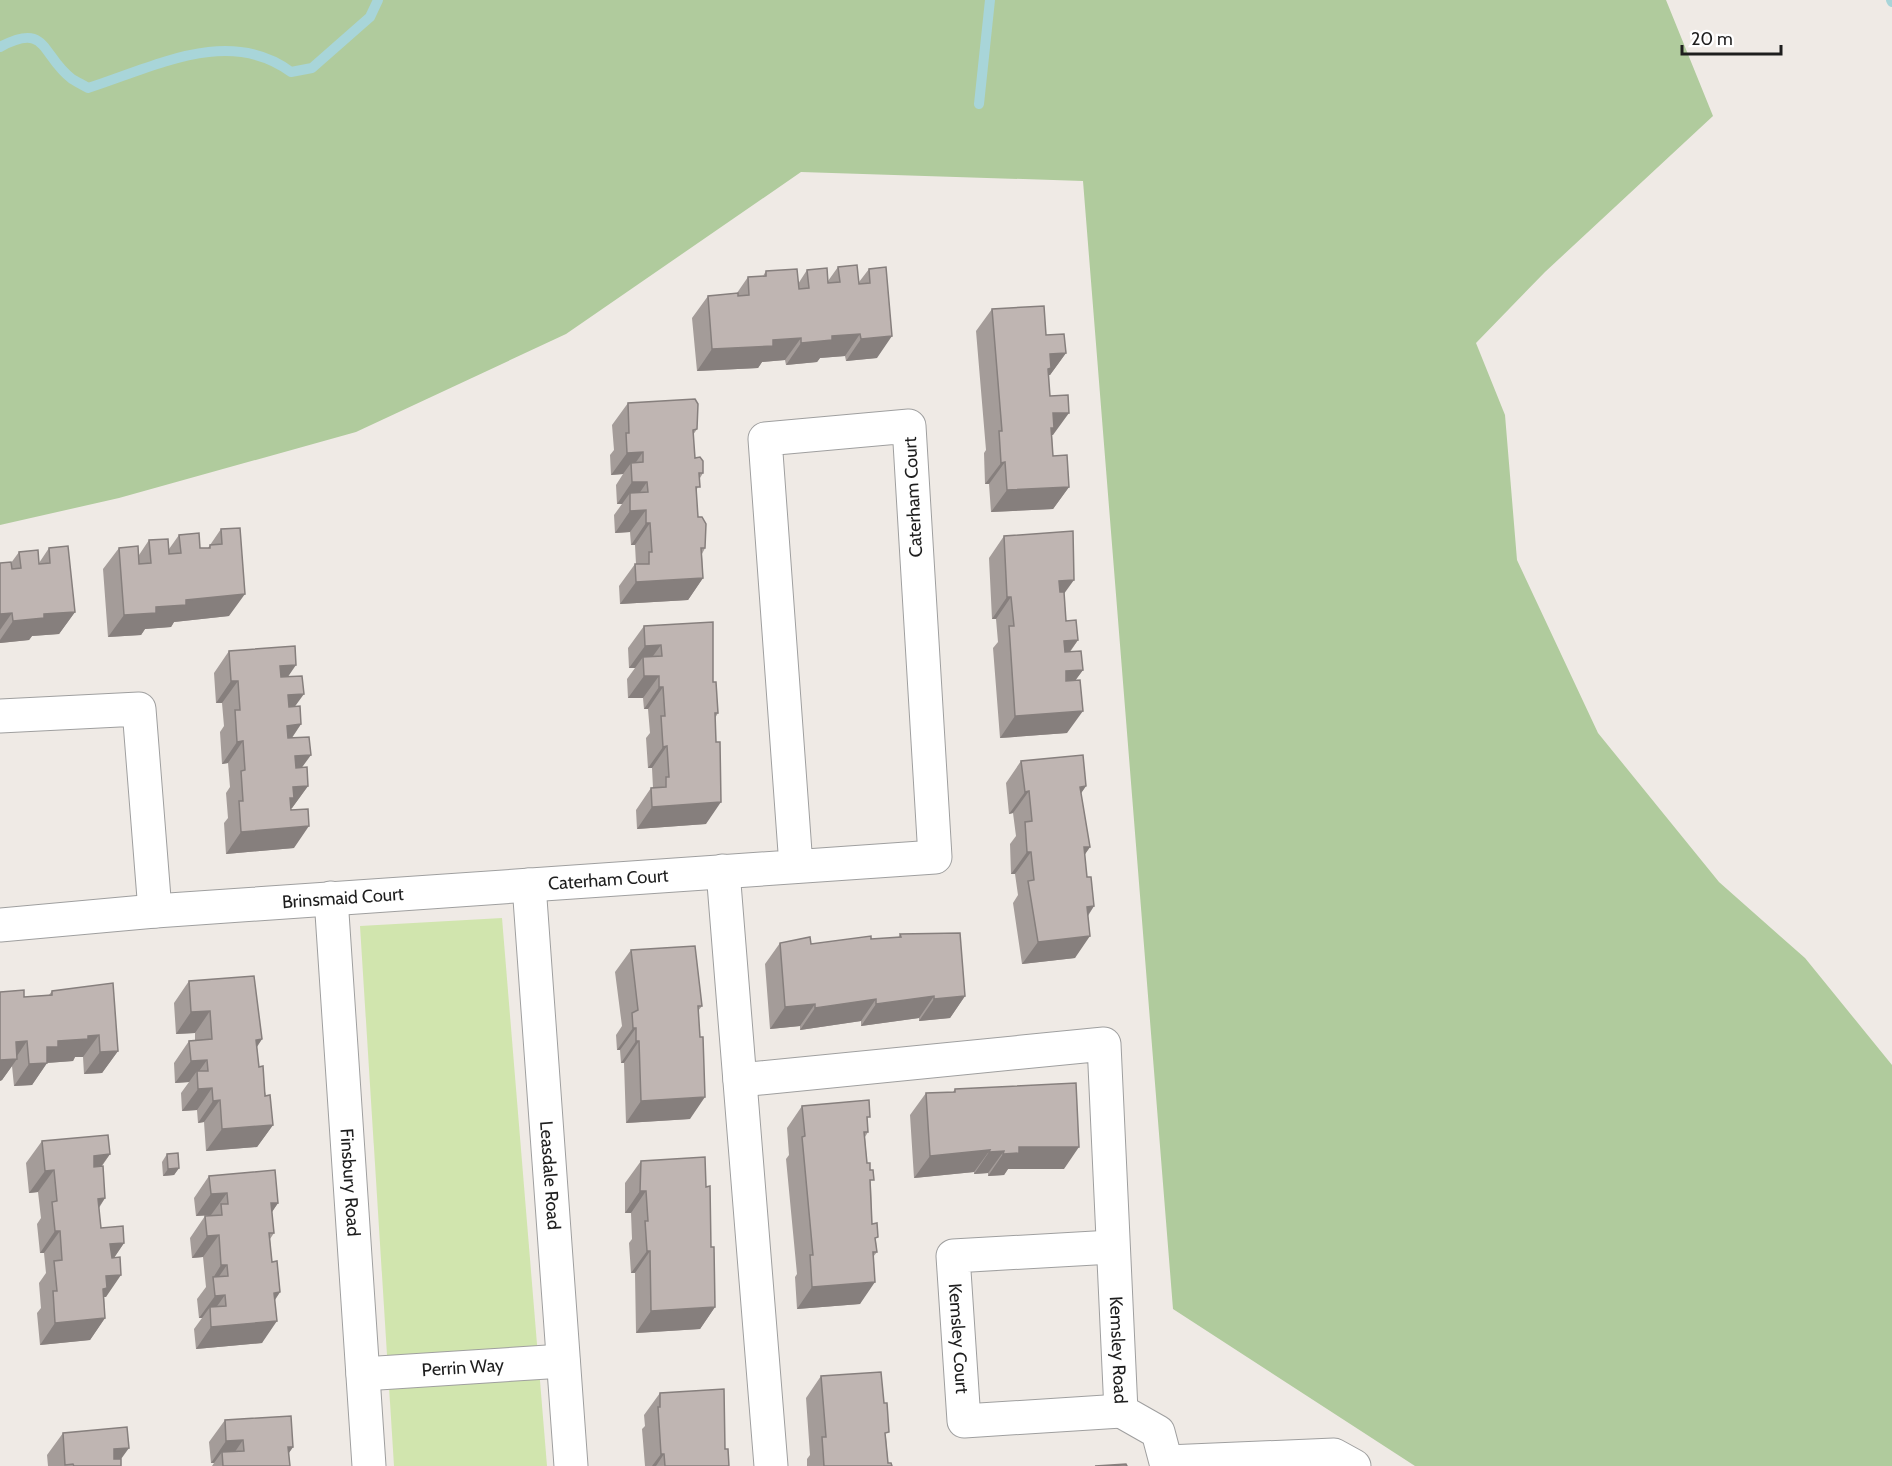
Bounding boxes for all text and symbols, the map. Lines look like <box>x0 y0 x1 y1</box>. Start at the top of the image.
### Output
scale bar <box>1682 18 1781 56</box>
text: 20 m <box>1691 28 1733 50</box>
street label: Caterham Court <box>899 436 927 558</box>
street label: Caterham Court <box>547 864 669 895</box>
street label: Brinsmaid Court <box>281 883 405 913</box>
street label: Leasdale Road <box>535 1120 565 1231</box>
street label: Finsbury Road <box>335 1128 365 1237</box>
street label: Kemsley Court <box>944 1283 973 1394</box>
street label: Kemsley Road <box>1105 1296 1132 1404</box>
street label: Perrin Way <box>421 1354 505 1381</box>

